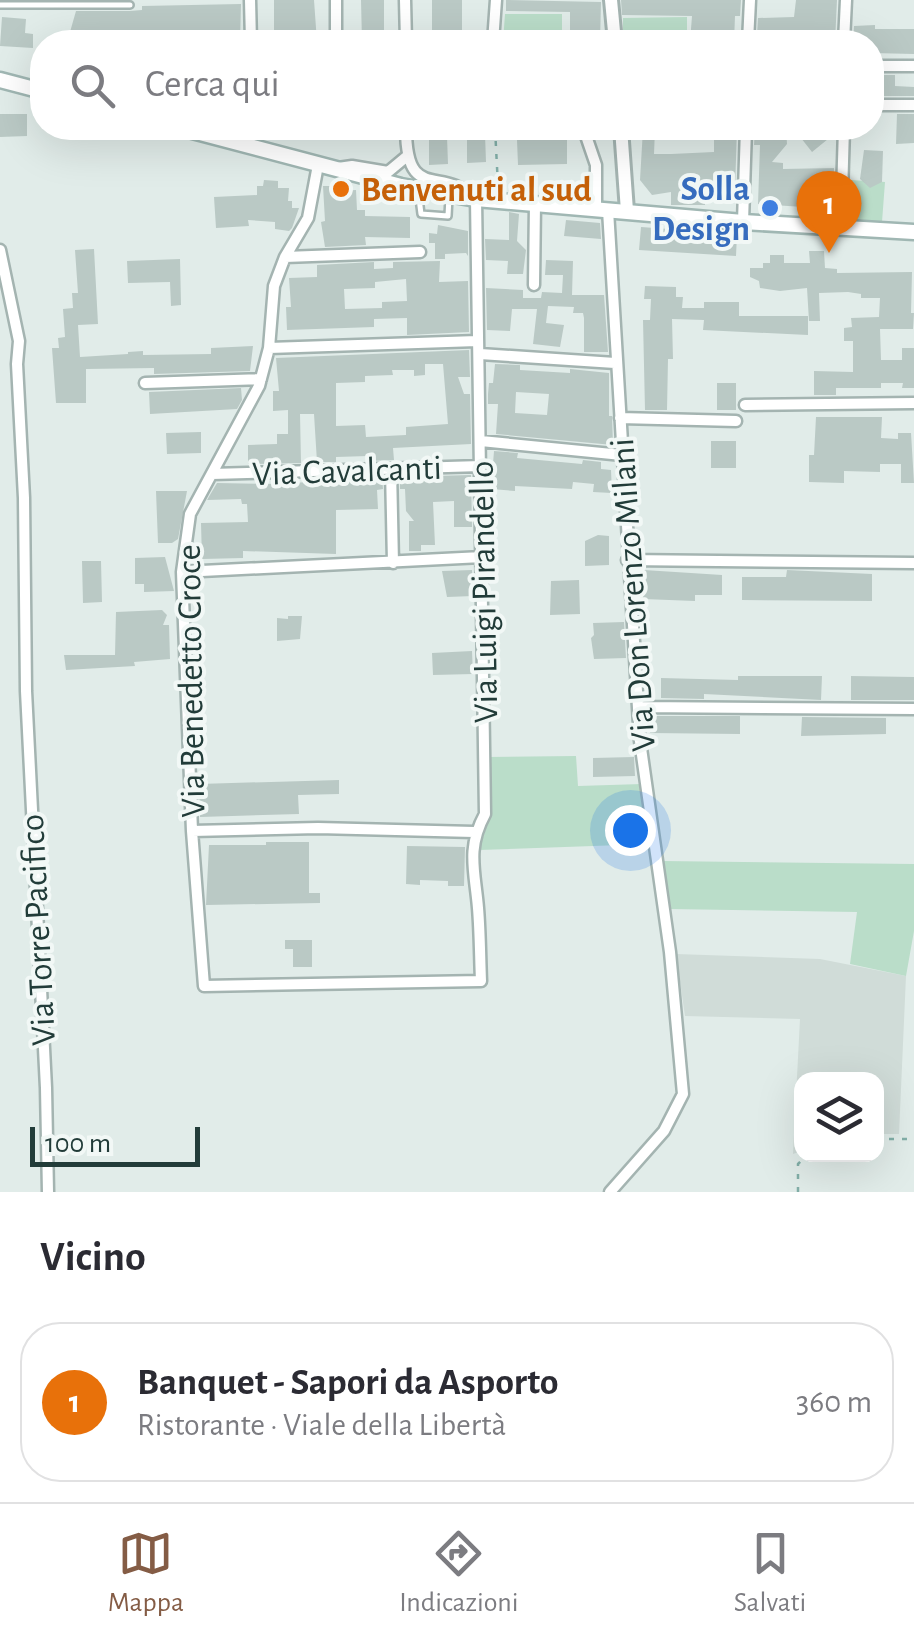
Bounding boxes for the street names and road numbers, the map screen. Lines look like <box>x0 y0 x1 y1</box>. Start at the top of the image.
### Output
street label: Via Don Lorenzo Milani <box>605 437 662 753</box>
street label: Via Cavalcanti <box>252 451 442 492</box>
street label: Via Luigi Pirandello <box>465 460 504 724</box>
street label: Via Benedetto Croce <box>172 544 211 818</box>
street label: Via Torre Pacifico <box>15 813 62 1047</box>

